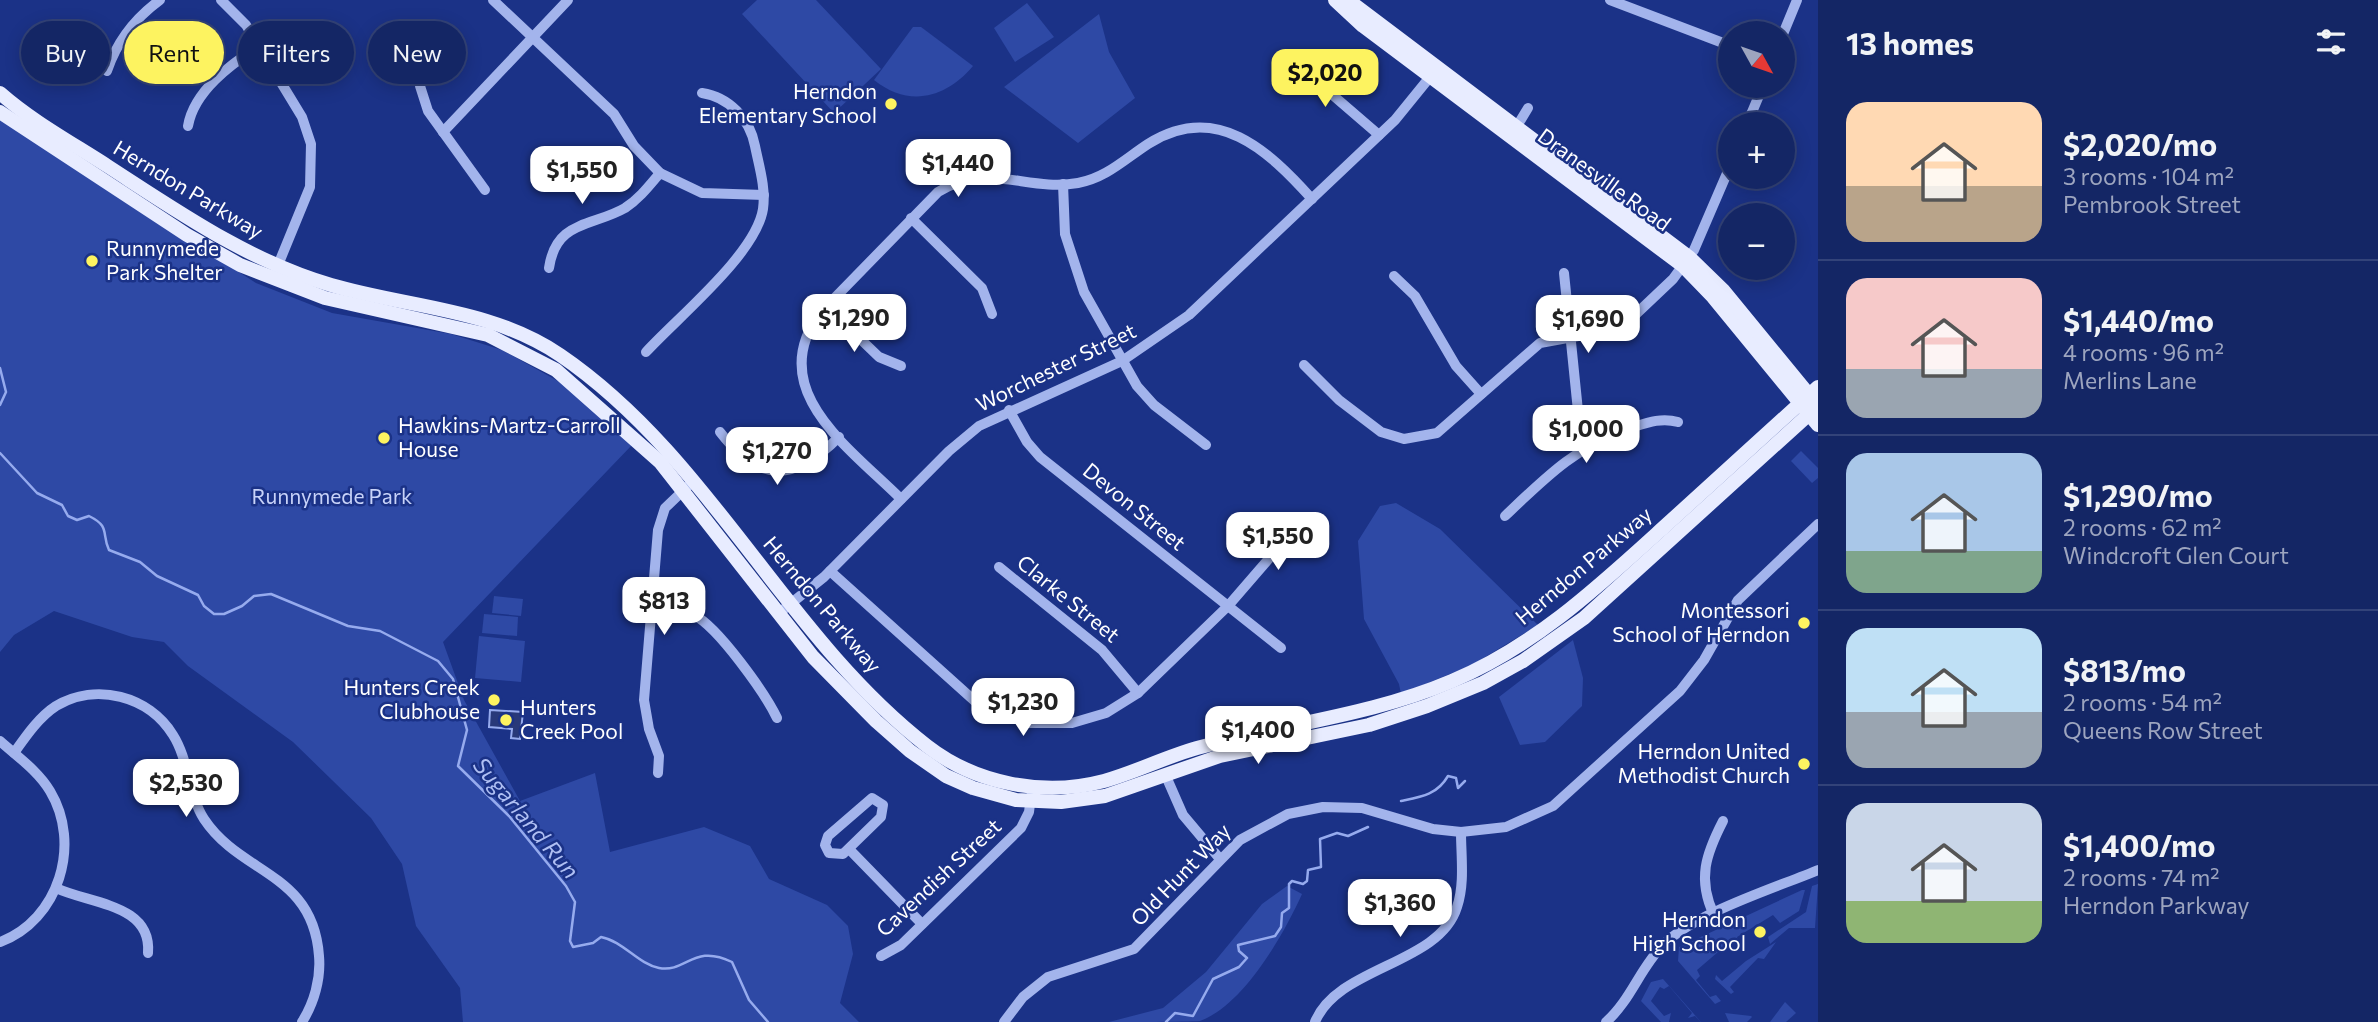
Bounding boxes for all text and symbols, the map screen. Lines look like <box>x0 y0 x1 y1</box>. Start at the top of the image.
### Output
chip: Buy <box>21 21 110 84</box>
chip: Rent <box>124 21 224 84</box>
chip: Filters <box>238 21 354 84</box>
chip: New <box>368 21 466 84</box>
north arrow <box>1718 21 1796 98</box>
map controls <box>1718 21 1795 280</box>
icon: filters <box>2312 23 2350 61</box>
text: 13 homes <box>1846 24 1974 61</box>
pin: $2,020 <box>1268 50 1382 109</box>
text: $2,020 <box>1287 58 1363 86</box>
place label: Herndon Elementary School <box>699 78 877 127</box>
marker: Herndon Elementary School <box>883 96 899 112</box>
button: + <box>1718 112 1795 189</box>
street label: Dranesville Road <box>1534 122 1676 235</box>
text: $2,020/mo <box>2063 125 2217 162</box>
icon: home <box>1902 130 1986 214</box>
street label: Herndon Parkway <box>109 134 268 243</box>
pin: $1,440 <box>901 140 1015 199</box>
pin: $1,550 <box>525 146 639 206</box>
text: $1,440 <box>922 148 994 176</box>
text: $1,550 <box>546 155 618 183</box>
text: 3 rooms · 104 m² <box>2063 162 2234 190</box>
text: Pembrook Street <box>2063 190 2241 218</box>
button: − <box>1718 203 1795 280</box>
place label: Runnymede Park Shelter <box>106 235 223 284</box>
marker: Runnymede Park Shelter <box>84 253 100 269</box>
pin: $1,290 <box>797 294 911 354</box>
pin: $1,690 <box>1531 296 1645 355</box>
text: $1,440/mo <box>2063 301 2214 338</box>
text: $1,290 <box>818 303 890 331</box>
text: $1,690 <box>1552 304 1624 332</box>
icon: home <box>1902 306 1986 390</box>
street label: Worchester Street <box>971 317 1139 416</box>
text: 4 rooms · 96 m² <box>2063 338 2224 366</box>
text: Merlins Lane <box>2063 366 2197 394</box>
pin: $1,000 <box>1529 406 1643 465</box>
place label: Hawkins-Martz-Carroll House <box>398 412 621 461</box>
text: $1,000 <box>1549 414 1623 442</box>
pin: $1,270 <box>720 428 834 487</box>
marker: Hawkins-Martz-Carroll House <box>376 430 392 446</box>
text: $1,270 <box>742 436 812 464</box>
street label: Devon Street <box>1079 457 1191 555</box>
text: $1,290/mo <box>2063 476 2213 513</box>
icon: home <box>1902 481 1986 565</box>
park label: Runnymede Park <box>252 483 412 508</box>
street label: Herndon Parkway <box>1510 501 1656 629</box>
pin: $1,550 <box>1221 512 1335 572</box>
text: 2 rooms · 62 m² <box>2063 513 2222 541</box>
text: $1,550 <box>1242 521 1314 549</box>
street label: Herndon Parkway <box>759 531 887 677</box>
text: Windcroft Glen Court <box>2063 541 2289 569</box>
street label: Clarke Street <box>1013 549 1125 647</box>
pin: $813 <box>623 578 705 637</box>
text: $813 <box>638 586 690 614</box>
place label: Montessori School of Herndon <box>1612 597 1790 646</box>
marker: Montessori School of Herndon <box>1796 615 1812 631</box>
text: $813/mo <box>2063 651 2186 688</box>
icon: home <box>1902 656 1986 740</box>
place label: Hunters Creek Clubhouse <box>343 674 480 723</box>
pin: $1,230 <box>966 678 1080 738</box>
text: $1,230 <box>987 687 1059 715</box>
text: 2 rooms · 54 m² <box>2063 688 2222 716</box>
marker: Hunters Creek Clubhouse <box>486 692 502 708</box>
place label: Hunters Creek Pool <box>520 694 623 743</box>
pin: $1,400 <box>1201 706 1315 766</box>
marker: Hunters Creek Pool <box>498 712 514 728</box>
text: $1,400 <box>1221 715 1295 743</box>
text: Queens Row Street <box>2063 716 2263 744</box>
place label: Herndon United Methodist Church <box>1618 738 1790 787</box>
water label: Sugarland Run <box>468 751 586 884</box>
marker: Herndon United Methodist Church <box>1796 756 1812 772</box>
pin: $2,530 <box>129 760 243 819</box>
text: $2,530 <box>149 768 223 796</box>
street label: Cavendish Street <box>871 813 1005 941</box>
street label: Old Hunt Way <box>1125 817 1235 930</box>
text: $1,400/mo <box>2063 826 2215 863</box>
icon: home <box>1902 831 1986 915</box>
text: 2 rooms · 74 m² <box>2063 863 2219 891</box>
pin: $1,360 <box>1343 880 1457 939</box>
text: $1,360 <box>1364 888 1436 916</box>
text: Herndon Parkway <box>2063 891 2249 919</box>
place label: Herndon High School <box>1632 906 1746 955</box>
marker: Herndon High School <box>1752 924 1768 940</box>

